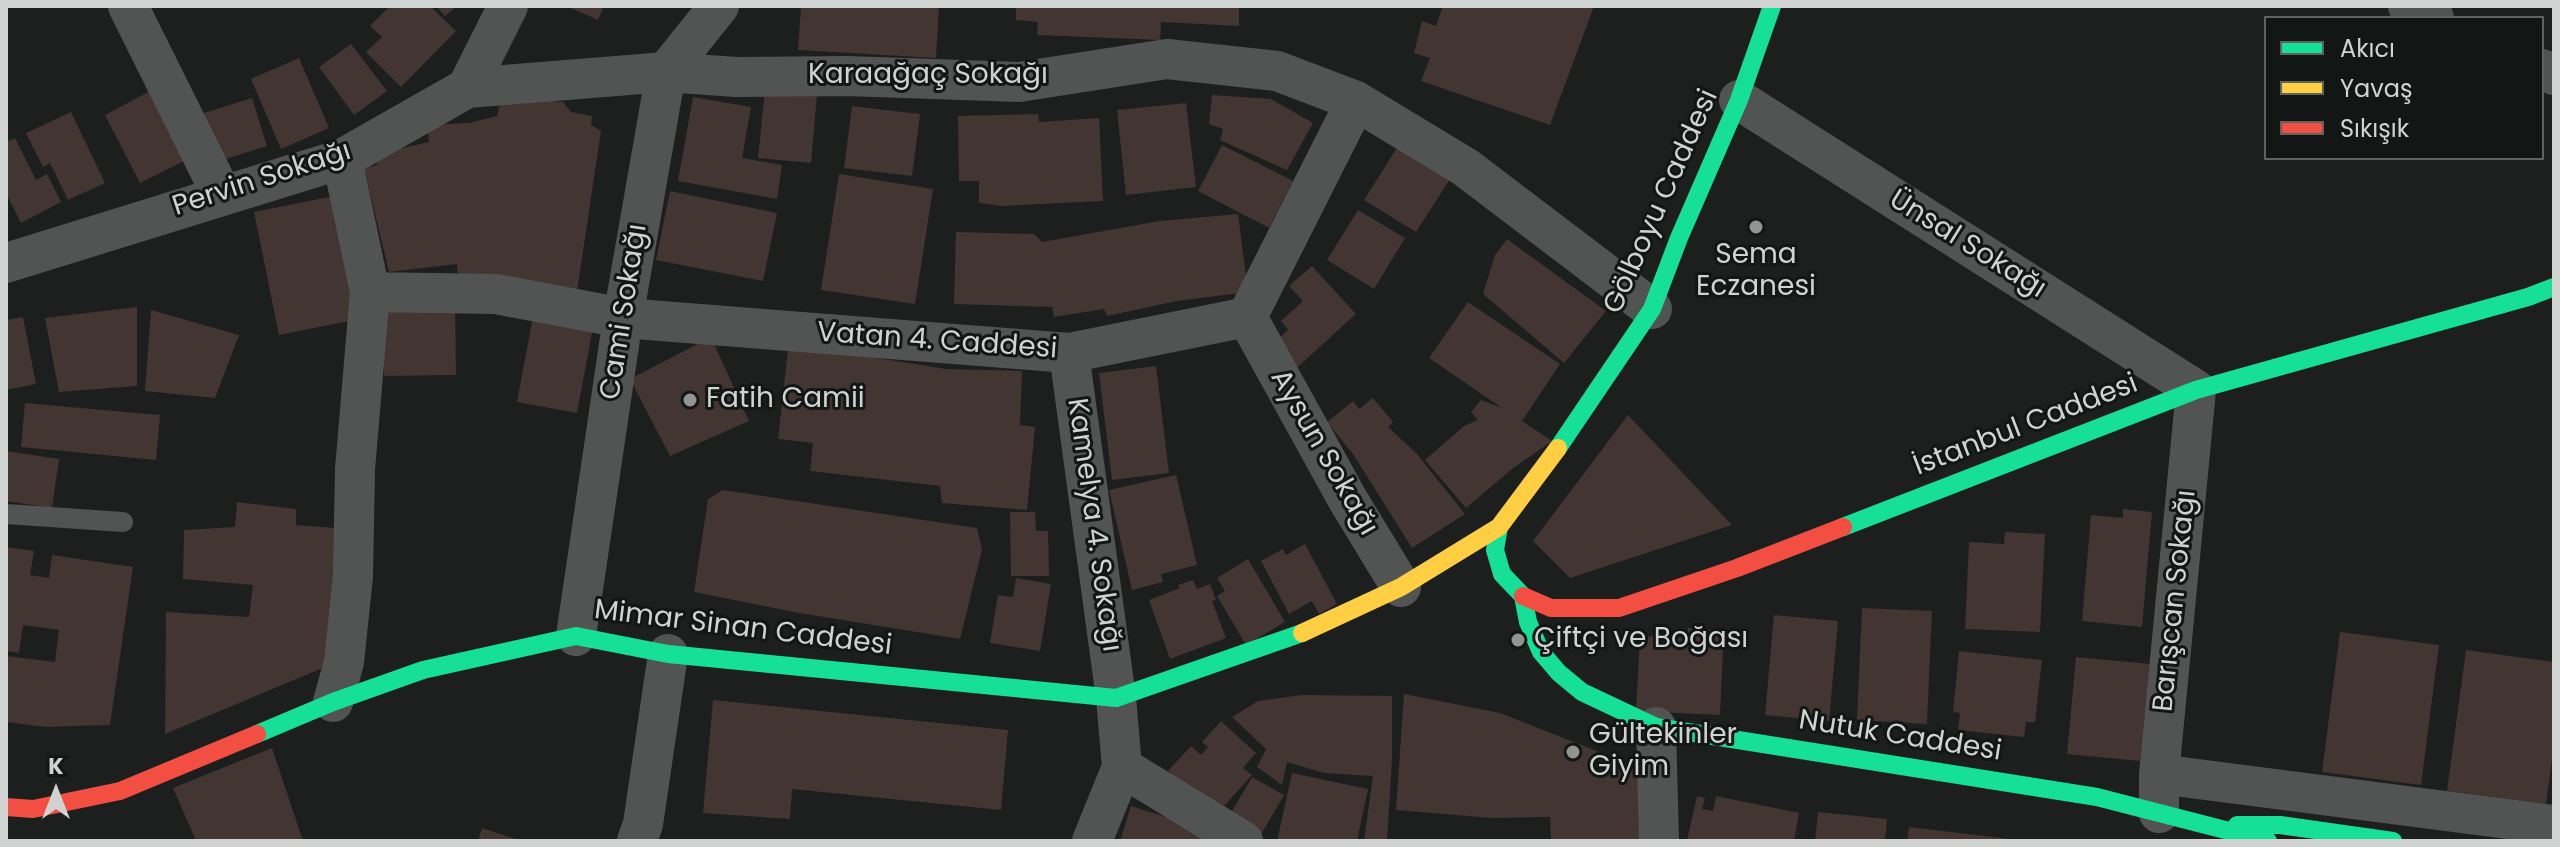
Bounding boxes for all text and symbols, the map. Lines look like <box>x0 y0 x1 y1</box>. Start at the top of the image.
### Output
legend <box>2264 16 2544 160</box>
text: Akıcı <box>2340 32 2395 65</box>
street label: Karaağaç Sokağı <box>808 59 1048 93</box>
text: Yavaş <box>2340 72 2412 105</box>
street label: Gölboyu Caddesi <box>1597 85 1727 319</box>
text: Sıkışık <box>2340 112 2409 145</box>
street label: Pervin Sokağı <box>169 135 355 225</box>
street label: Ünsal Sokağı <box>1883 184 2051 306</box>
marker: Sema Eczanesi <box>1747 218 1765 236</box>
street label: Cami Sokağı <box>595 222 655 402</box>
place label: Sema Eczanesi <box>1696 239 1816 305</box>
street label: Vatan 4. Caddesi <box>816 317 1058 367</box>
street label: Aysun Sokağı <box>1262 364 1384 542</box>
street label: İstanbul Caddesi <box>1909 368 2143 484</box>
place label: Fatih Camii <box>706 383 865 417</box>
marker: Fatih Camii <box>681 391 699 409</box>
street label: Kamelya 4. Sokağı <box>1059 396 1127 654</box>
street label: Barışcan Sokağı <box>2148 488 2204 714</box>
street label: Mimar Sinan Caddesi <box>592 594 894 664</box>
place label: Çiftçi ve Boğası <box>1534 623 1748 657</box>
marker: Çiftçi ve Boğası <box>1509 631 1527 649</box>
street label: Nutuk Caddesi <box>1796 704 2004 770</box>
place label: Gültekinler Giyim <box>1589 719 1737 785</box>
marker: Gültekinler Giyim <box>1564 743 1582 761</box>
north arrow <box>16 751 96 831</box>
text: K <box>48 751 64 782</box>

